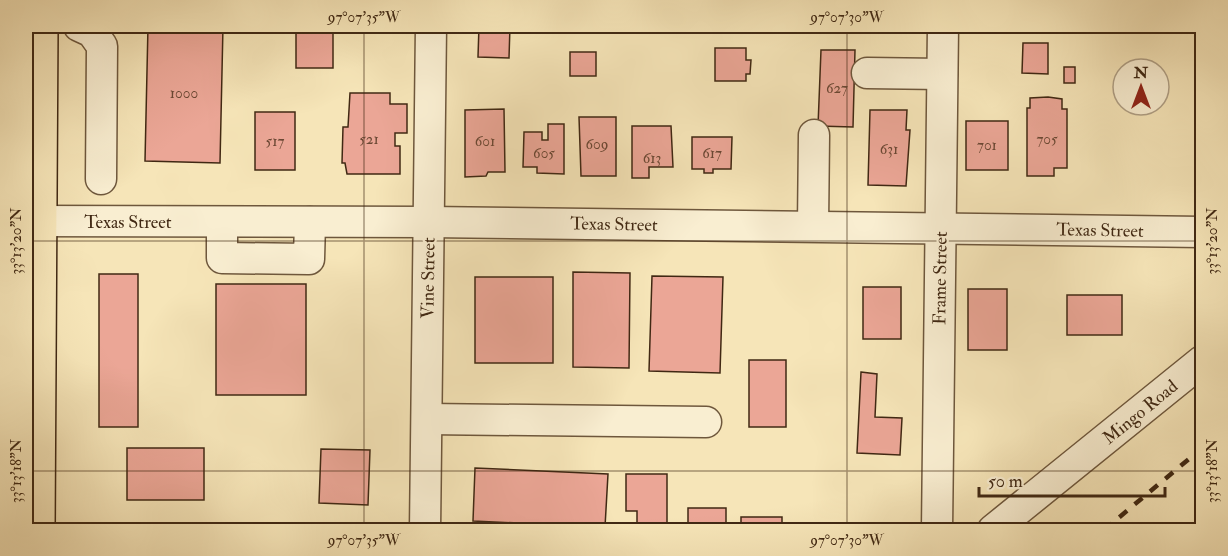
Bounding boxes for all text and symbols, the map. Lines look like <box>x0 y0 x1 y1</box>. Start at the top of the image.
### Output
text: 97°07'35"W <box>327 8 401 27</box>
text: 97°07'30"W <box>809 8 885 27</box>
north arrow <box>1111 57 1171 117</box>
text: N <box>1133 63 1149 83</box>
house number: 627 <box>826 79 848 98</box>
house number: 1000 <box>170 84 198 103</box>
house number: 521 <box>359 130 379 149</box>
house number: 705 <box>1036 130 1058 149</box>
house number: 517 <box>266 132 285 151</box>
house number: 601 <box>475 132 495 151</box>
house number: 609 <box>586 135 608 154</box>
house number: 701 <box>977 136 997 155</box>
house number: 631 <box>880 140 898 159</box>
house number: 605 <box>533 144 555 163</box>
house number: 617 <box>702 144 722 163</box>
house number: 613 <box>643 149 661 168</box>
text: 33°13'20"N <box>7 207 26 275</box>
text: 33°13'20"N <box>1203 207 1222 275</box>
street label: Texas Street <box>84 211 172 234</box>
street label: Texas Street <box>570 212 658 237</box>
street label: Texas Street <box>1056 218 1144 243</box>
street label: Frame Street <box>928 231 953 325</box>
street label: Vine Street <box>416 237 441 319</box>
street label: Mingo Road <box>1098 375 1183 450</box>
text: 33°13'18"N <box>7 438 26 503</box>
text: 33°13'18"N <box>1203 438 1222 503</box>
scale bar <box>979 460 1165 498</box>
text: 50 m <box>988 470 1023 493</box>
text: 97°07'35"W <box>327 531 401 550</box>
text: 97°07'30"W <box>809 531 885 550</box>

